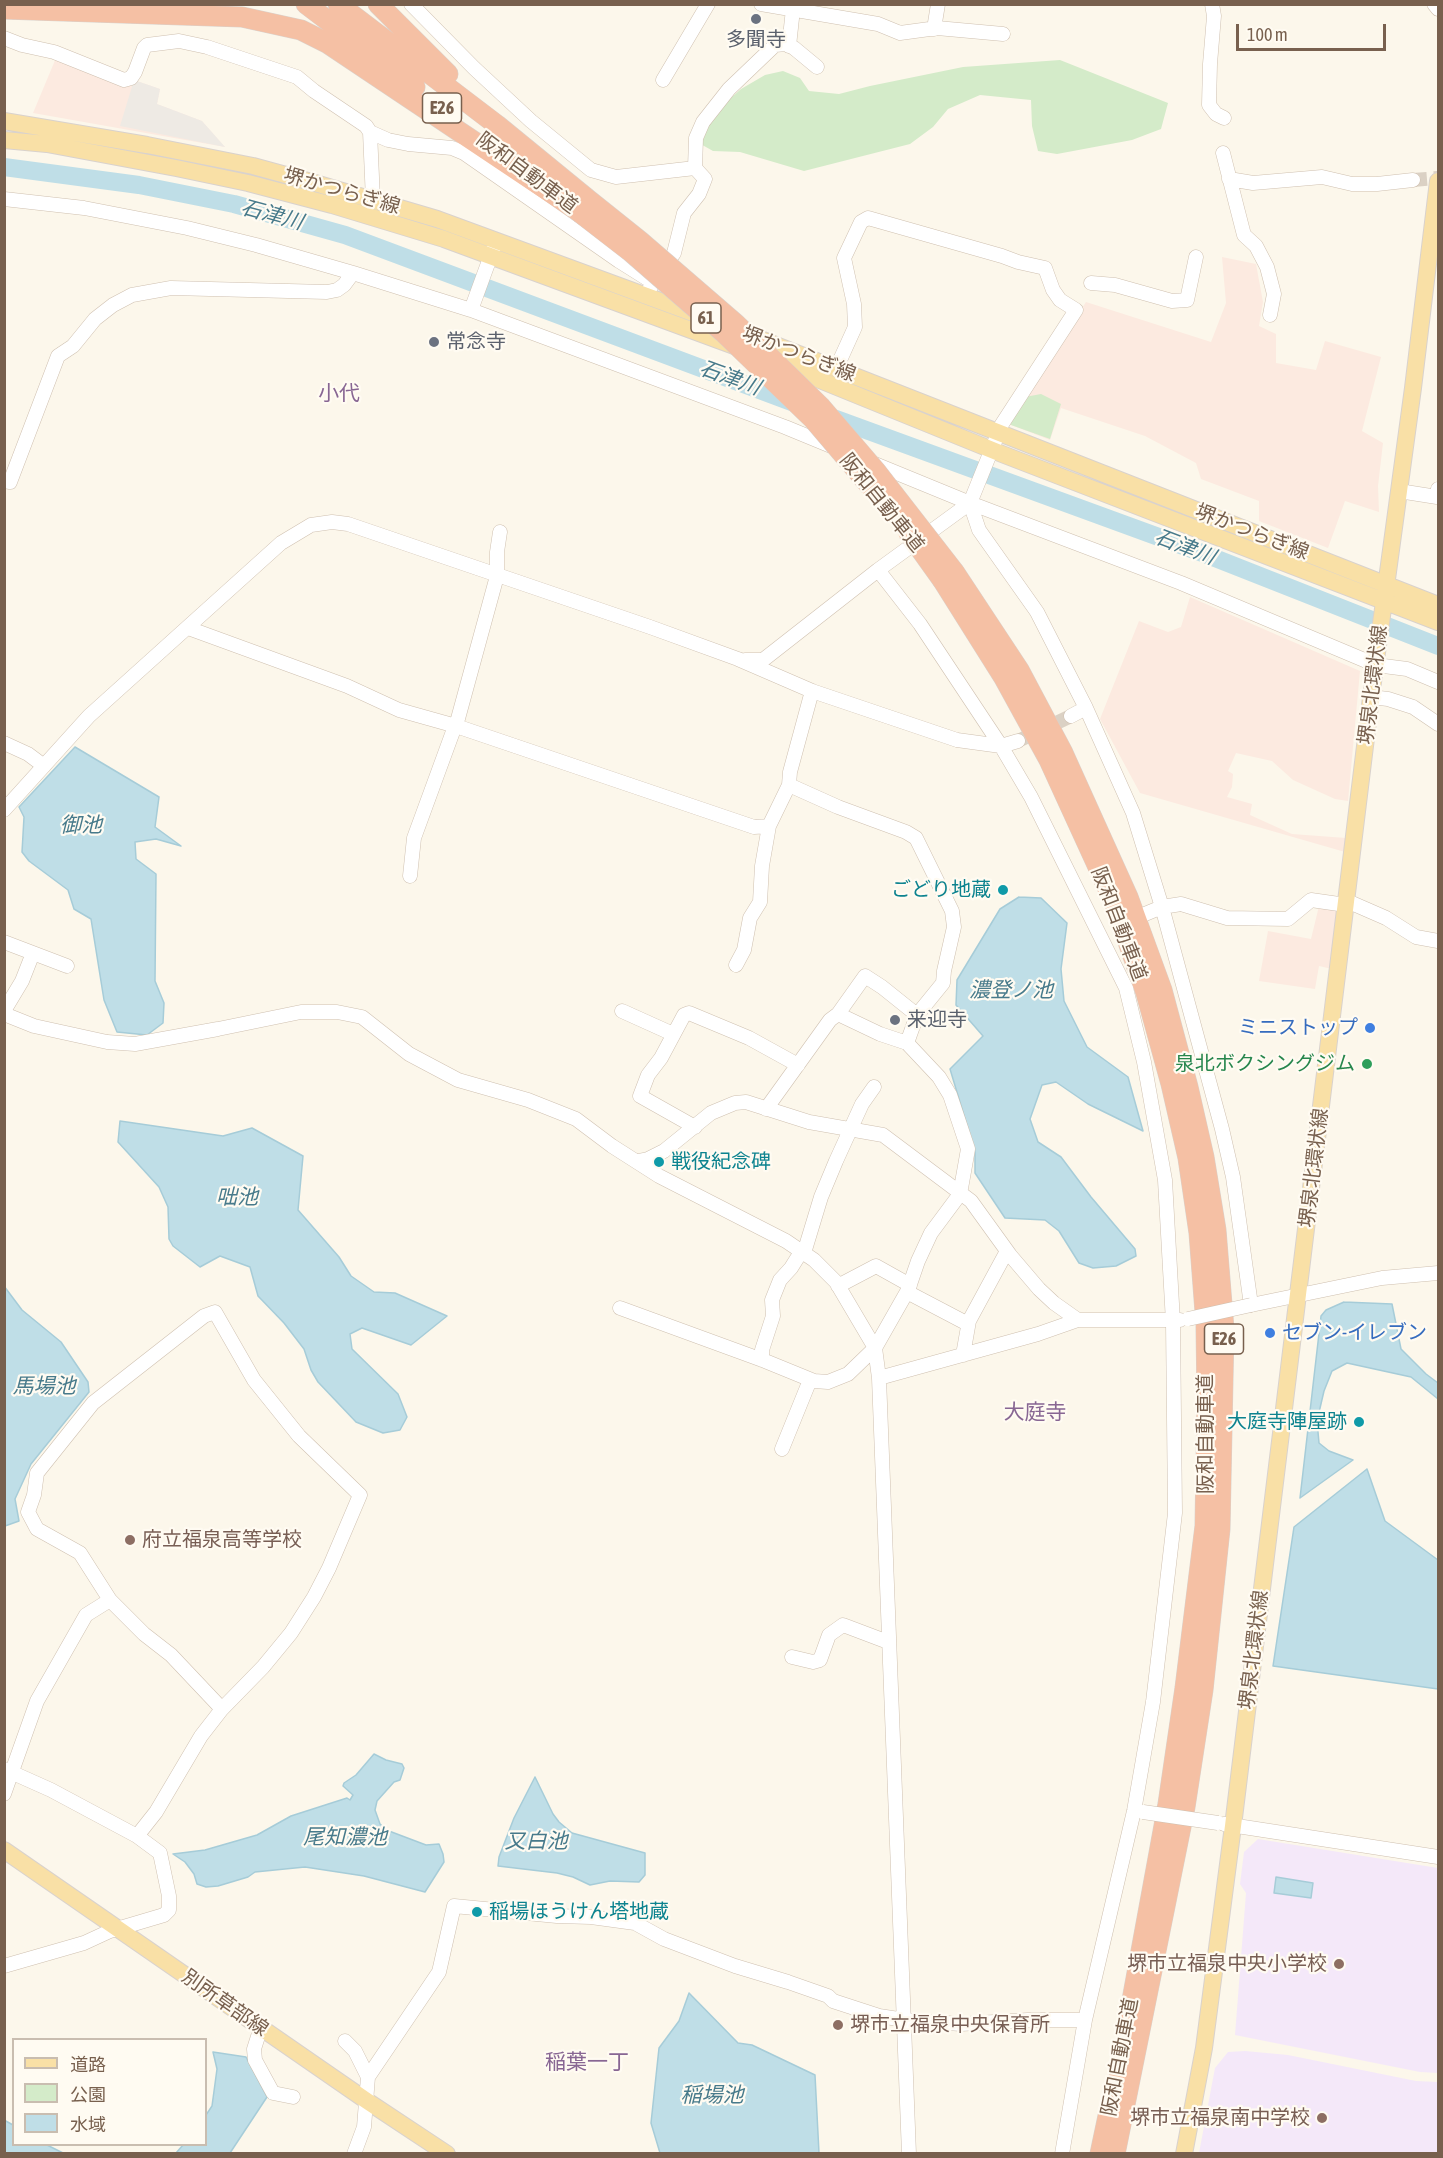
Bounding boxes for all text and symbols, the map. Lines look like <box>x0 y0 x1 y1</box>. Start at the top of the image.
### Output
marker: 多聞寺 <box>749 12 763 26</box>
scale bar <box>1239 12 1389 50</box>
text: 100 m <box>1247 24 1288 45</box>
place label: 多聞寺 <box>726 28 786 52</box>
road number: E26 <box>422 93 462 123</box>
street label: 阪和自動車道 <box>472 127 582 219</box>
street label: 堺かつらぎ線 <box>281 163 403 219</box>
water label: 石津川 <box>238 195 306 235</box>
road number: 61 <box>691 303 721 333</box>
street label: 堺かつらぎ線 <box>739 321 859 387</box>
place label: 常念寺 <box>446 330 506 354</box>
marker: 常念寺 <box>427 335 441 349</box>
water label: 石津川 <box>696 355 764 401</box>
district label: 小代 <box>318 380 360 406</box>
street label: 阪和自動車道 <box>835 449 929 557</box>
street label: 堺かつらぎ線 <box>1192 499 1312 565</box>
water label: 石津川 <box>1151 524 1219 570</box>
street label: 堺泉北環状線 <box>1354 624 1392 746</box>
water label: 御池 <box>60 812 102 838</box>
street label: 阪和自動車道 <box>1086 864 1152 984</box>
place label: ごどり地蔵 <box>891 878 991 902</box>
marker: ごどり地蔵 <box>996 883 1010 897</box>
water label: 濃登ノ池 <box>969 977 1053 1003</box>
place label: 来迎寺 <box>907 1008 967 1032</box>
marker: 来迎寺 <box>888 1013 902 1027</box>
place label: ミニストップ <box>1238 1016 1358 1040</box>
marker: ミニストップ <box>1363 1021 1377 1035</box>
place label: 泉北ボクシングジム <box>1175 1052 1355 1076</box>
marker: 泉北ボクシングジム <box>1360 1057 1374 1071</box>
street label: 堺泉北環状線 <box>1295 1107 1333 1229</box>
place label: 戦役紀念碑 <box>671 1150 771 1174</box>
marker: 戦役紀念碑 <box>652 1155 666 1169</box>
water label: 咄池 <box>216 1184 258 1210</box>
place label: セブン-イレブン <box>1282 1321 1427 1345</box>
road number: E26 <box>1204 1324 1244 1354</box>
marker: セブン-イレブン <box>1263 1326 1277 1340</box>
water label: 馬場池 <box>13 1373 75 1399</box>
street label: 阪和自動車道 <box>1194 1374 1218 1494</box>
district label: 大庭寺 <box>1004 1399 1066 1425</box>
place label: 大庭寺陣屋跡 <box>1227 1410 1347 1434</box>
marker: 大庭寺陣屋跡 <box>1352 1415 1366 1429</box>
place label: 府立福泉高等学校 <box>142 1528 302 1552</box>
marker: 府立福泉高等学校 <box>123 1533 137 1547</box>
street label: 堺泉北環状線 <box>1235 1589 1273 1711</box>
water label: 尾知濃池 <box>303 1824 387 1850</box>
water label: 又白池 <box>505 1828 567 1854</box>
place label: 稲場ほうけん塔地蔵 <box>489 1900 669 1924</box>
marker: 稲場ほうけん塔地蔵 <box>470 1905 484 1919</box>
place label: 堺市立福泉中央小学校 <box>1127 1952 1327 1976</box>
marker: 堺市立福泉中央小学校 <box>1332 1957 1346 1971</box>
street label: 別所草部線 <box>177 1964 273 2042</box>
street label: 阪和自動車道 <box>1097 1996 1143 2118</box>
place label: 堺市立福泉中央保育所 <box>850 2013 1050 2037</box>
marker: 堺市立福泉中央保育所 <box>831 2018 845 2032</box>
legend <box>12 2038 207 2146</box>
district label: 稲葉一丁 <box>545 2049 629 2075</box>
text: 道路 <box>70 2054 106 2075</box>
water label: 稲場池 <box>681 2082 743 2108</box>
text: 公園 <box>70 2084 106 2105</box>
place label: 堺市立福泉南中学校 <box>1130 2106 1310 2130</box>
marker: 堺市立福泉南中学校 <box>1315 2111 1329 2125</box>
text: 水域 <box>70 2114 106 2135</box>

